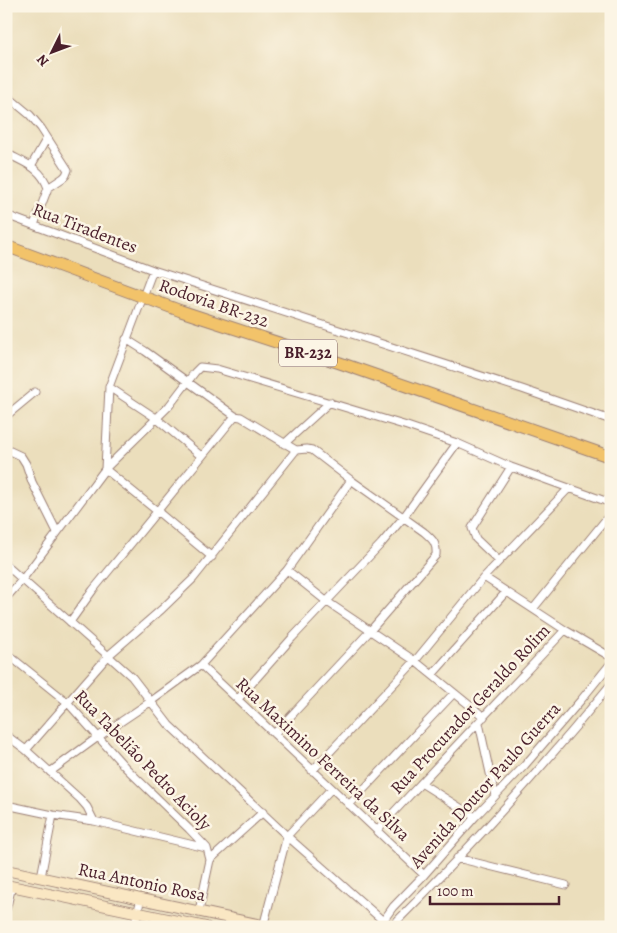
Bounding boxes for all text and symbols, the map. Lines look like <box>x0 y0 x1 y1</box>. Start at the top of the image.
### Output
north arrow <box>28 28 78 78</box>
text: N <box>32 50 53 71</box>
street label: Rua Tiradentes <box>29 197 141 259</box>
street label: Rodovia BR-232 <box>156 273 273 333</box>
road number: BR-232 <box>279 339 337 366</box>
street label: Rua Procurador Geraldo Rolim <box>385 619 555 799</box>
street label: Rua Maximino Ferreira da Silva <box>231 672 416 847</box>
street label: Rua Tabelião Pedro Acioly <box>69 684 217 836</box>
street label: Avenida Doutor Paulo Guerra <box>403 697 566 874</box>
street label: Rua Antonio Rosa <box>76 857 208 907</box>
scale bar <box>430 873 558 905</box>
text: 100 m <box>437 881 474 901</box>

